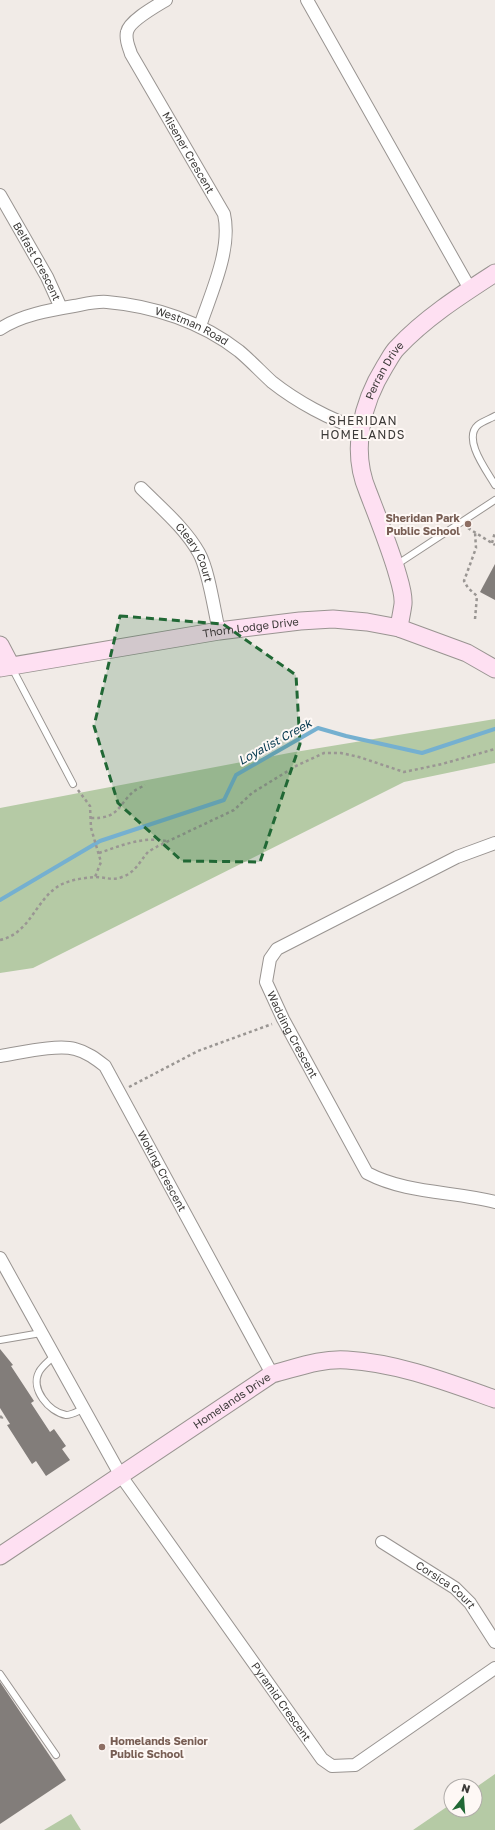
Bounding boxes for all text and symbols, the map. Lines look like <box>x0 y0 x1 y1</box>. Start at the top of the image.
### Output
street label: Misener Crescent <box>160 109 218 195</box>
street label: Belfast Crescent <box>11 220 64 302</box>
street label: Westman Road <box>154 304 231 347</box>
street label: Perran Drive <box>362 338 406 401</box>
district label: SHERIDAN HOMELANDS <box>320 413 406 442</box>
place label: Sheridan Park Public School <box>385 511 461 537</box>
marker: Sheridan Park Public School <box>463 519 473 529</box>
street label: Cleary Court <box>173 520 216 583</box>
street label: Thorn Lodge Drive <box>202 614 299 640</box>
water label: Loyalist Creek <box>235 715 315 768</box>
street label: Wadding Crescent <box>265 989 321 1080</box>
street label: Woking Crescent <box>135 1128 189 1213</box>
street label: Homelands Drive <box>190 1370 273 1431</box>
street label: Corsica Court <box>414 1558 479 1611</box>
street label: Pyramid Crescent <box>249 1659 314 1743</box>
place label: Homelands Senior Public School <box>110 1734 209 1760</box>
marker: Homelands Senior Public School <box>97 1742 107 1752</box>
north arrow <box>443 1778 483 1818</box>
text: N <box>460 1781 472 1795</box>

